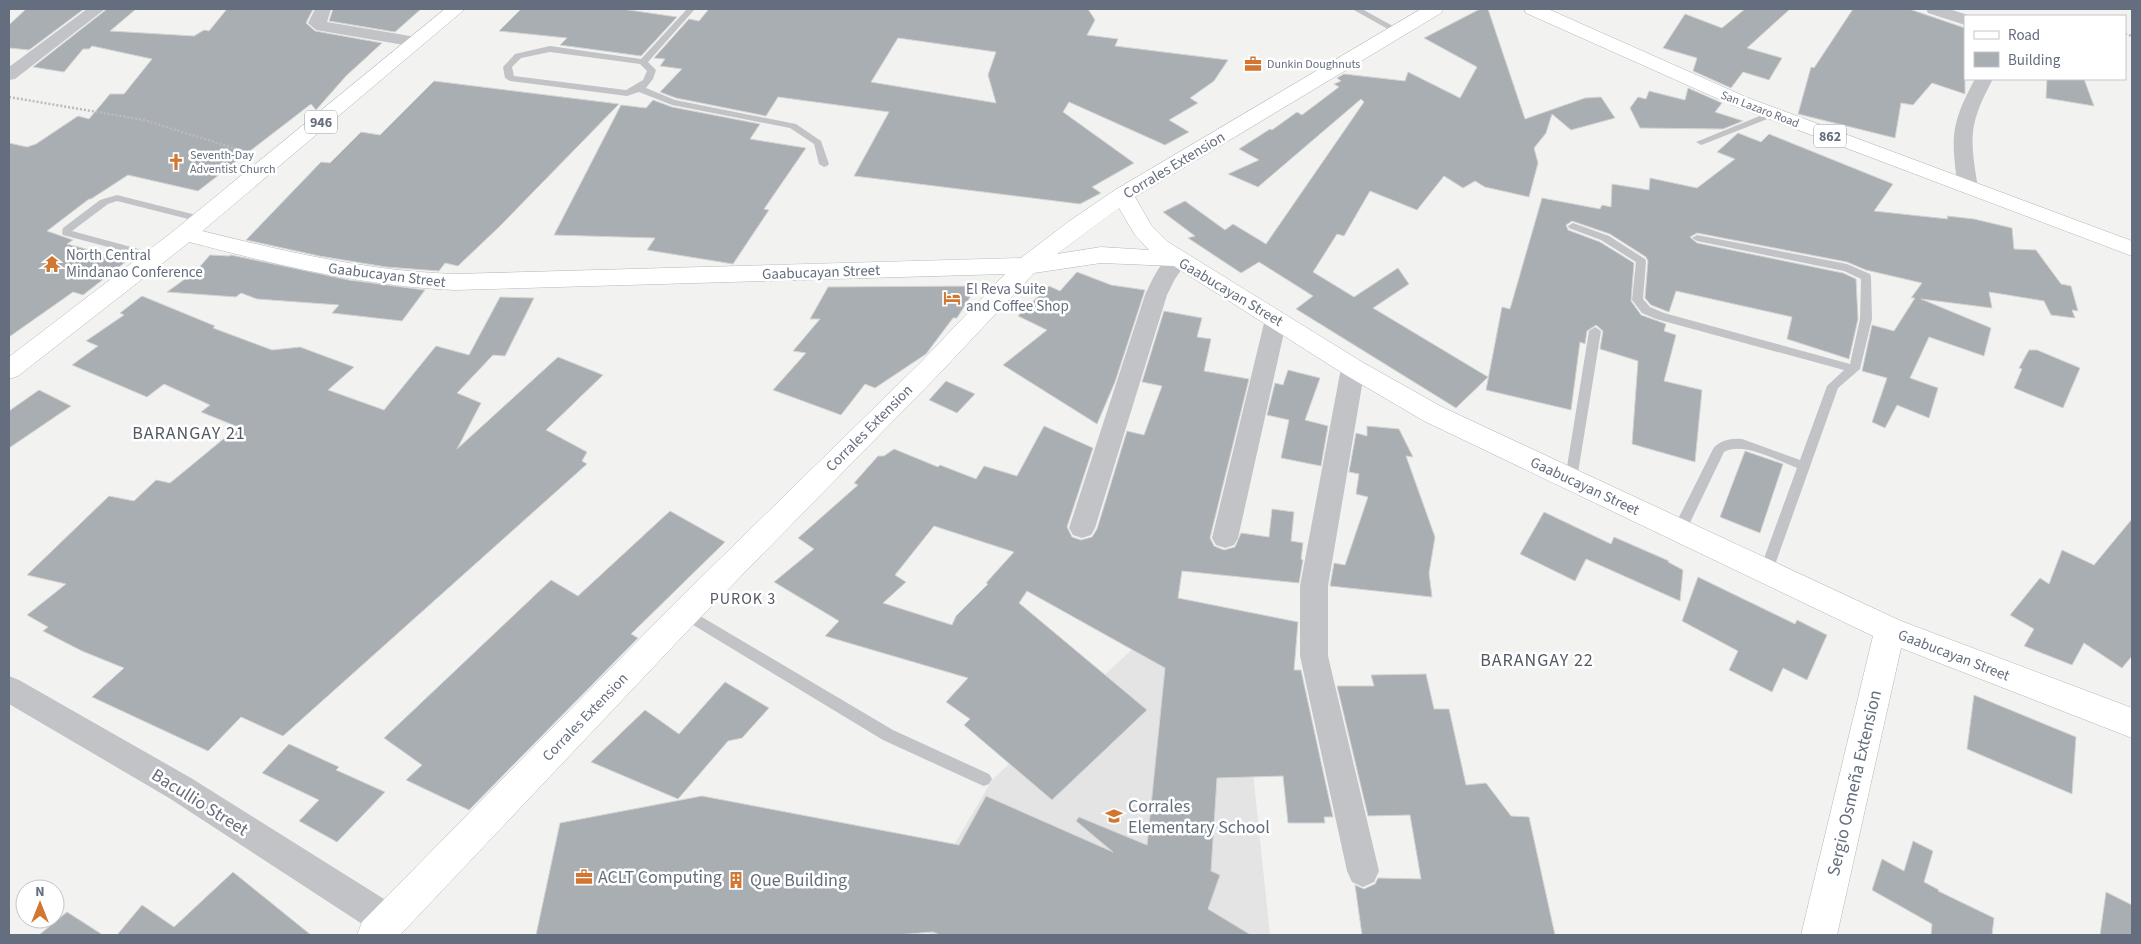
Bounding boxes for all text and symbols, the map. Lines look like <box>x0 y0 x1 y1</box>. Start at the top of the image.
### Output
legend <box>1964 15 2126 80</box>
text: Road <box>2008 25 2040 46</box>
text: Building <box>2008 50 2061 71</box>
office icon: Dunkin Doughnuts <box>1243 54 1263 74</box>
place label: Dunkin Doughnuts <box>1267 56 1360 73</box>
street label: San Lazaro Road <box>1718 87 1802 132</box>
road number: 946 <box>305 110 337 134</box>
road number: 862 <box>1814 124 1846 148</box>
street label: Corrales Extension <box>1119 127 1229 204</box>
place label: Seventh-Day Adventist Church <box>190 147 275 178</box>
church icon: Seventh-Day Adventist Church <box>166 152 186 172</box>
place label: North Central Mindanao Conference <box>66 245 203 283</box>
street label: Gaabucayan Street <box>1175 253 1287 332</box>
temple icon: North Central Mindanao Conference <box>42 254 62 274</box>
street label: Gaabucayan Street <box>327 258 447 293</box>
street label: Gaabucayan Street <box>762 260 880 285</box>
place label: El Reva Suite and Coffee Shop <box>966 279 1069 317</box>
hotel icon: El Reva Suite and Coffee Shop <box>942 288 962 308</box>
street label: Corrales Extension <box>821 380 918 477</box>
district label: BARANGAY 21 <box>132 421 246 446</box>
street label: Gaabucayan Street <box>1527 452 1643 521</box>
district label: PUROK 3 <box>710 588 776 610</box>
street label: Gaabucayan Street <box>1895 624 2013 686</box>
district label: BARANGAY 22 <box>1480 648 1594 673</box>
street label: Corrales Extension <box>538 669 633 766</box>
street label: Sergio Osmeña Extension <box>1821 688 1888 879</box>
street label: Bacullio Street <box>147 763 253 842</box>
place label: Corrales Elementary School <box>1128 794 1270 840</box>
school or university icon: Corrales Elementary School <box>1104 806 1124 826</box>
place label: ACLT Computing <box>598 865 722 890</box>
office icon: ACLT Computing <box>574 867 594 887</box>
place label: Que Building <box>750 868 847 893</box>
building icon: Que Building <box>726 870 746 890</box>
north arrow <box>15 879 65 929</box>
text: N <box>35 882 45 902</box>

